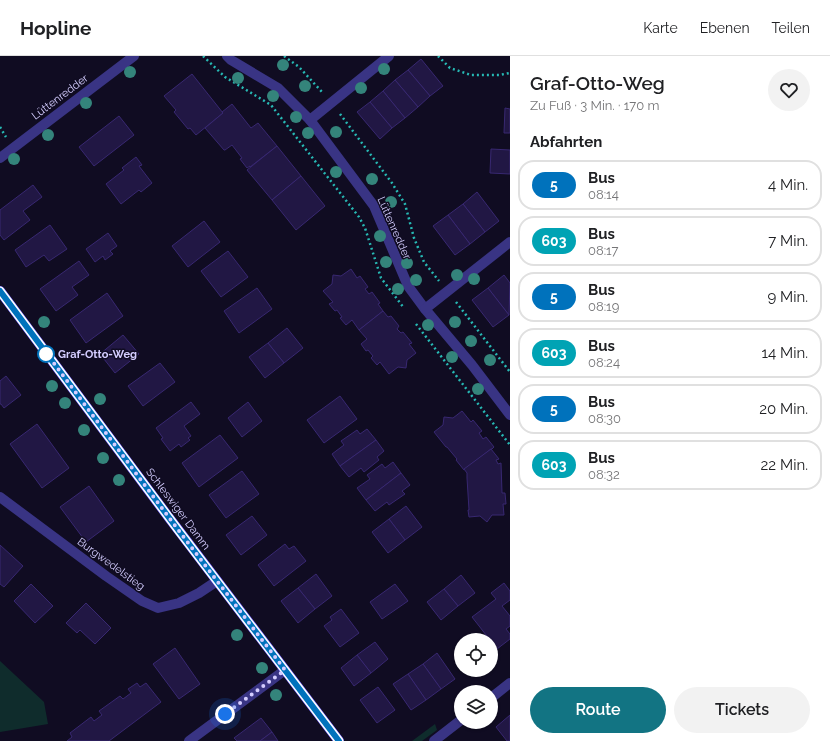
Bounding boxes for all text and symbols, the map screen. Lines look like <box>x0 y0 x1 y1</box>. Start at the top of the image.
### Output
text: Hopline <box>20 17 91 39</box>
text: Karte <box>643 20 678 36</box>
text: Ebenen <box>700 20 750 36</box>
text: Teilen <box>772 20 810 36</box>
button: heart <box>768 69 810 111</box>
street label: Lüttenredder <box>29 72 91 122</box>
text: Graf-Otto-Weg <box>530 72 665 94</box>
text: Zu Fuß · 3 Min. · 170 m <box>530 98 659 113</box>
text: Abfahrten <box>530 133 602 151</box>
text: Bus <box>588 169 615 187</box>
text: 4 Min. <box>768 176 808 194</box>
text: 5 <box>550 177 558 193</box>
text: 08:14 <box>588 187 619 202</box>
street label: Lüttenredder <box>374 195 414 261</box>
text: Bus <box>588 225 615 243</box>
text: 7 Min. <box>768 232 808 250</box>
text: 603 <box>542 233 566 249</box>
text: 08:17 <box>588 243 619 258</box>
text: Bus <box>588 281 615 299</box>
text: 9 Min. <box>767 288 808 306</box>
text: 5 <box>550 289 558 305</box>
text: 08:19 <box>588 299 619 314</box>
text: Bus <box>588 337 615 355</box>
text: 14 Min. <box>762 344 808 362</box>
marker: Graf-Otto-Weg <box>37 345 55 363</box>
text: 603 <box>542 345 566 361</box>
place label: Graf-Otto-Weg <box>58 348 137 361</box>
text: 08:24 <box>588 355 620 370</box>
text: Bus <box>588 393 615 411</box>
text: 20 Min. <box>759 400 808 418</box>
text: 5 <box>550 401 558 417</box>
text: 08:30 <box>588 411 621 426</box>
text: Bus <box>588 449 615 467</box>
text: 22 Min. <box>761 456 808 474</box>
text: 603 <box>542 457 566 473</box>
street label: Schleswiger Damm <box>143 466 213 552</box>
text: 08:32 <box>588 467 620 482</box>
street label: Burgwedelstieg <box>75 535 147 593</box>
map controls <box>454 633 498 729</box>
button: locate <box>454 633 498 677</box>
button: layers <box>454 685 498 729</box>
button: Route <box>530 687 666 733</box>
button: Tickets <box>674 687 810 733</box>
your location <box>215 704 235 724</box>

